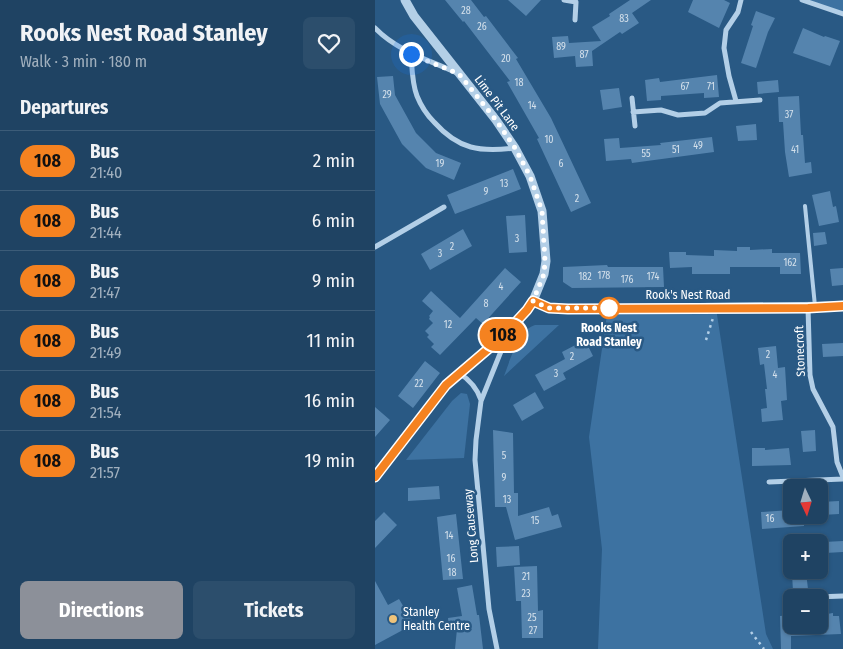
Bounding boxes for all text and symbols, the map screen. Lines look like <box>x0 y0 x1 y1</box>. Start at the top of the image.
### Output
house number: 28 <box>461 5 471 17</box>
house number: 83 <box>619 13 629 25</box>
button: heart <box>303 17 355 69</box>
text: Rooks Nest Road Stanley <box>20 19 268 47</box>
house number: 26 <box>477 21 487 33</box>
house number: 89 <box>556 41 566 53</box>
your location <box>399 42 424 67</box>
house number: 87 <box>580 49 588 61</box>
text: Walk · 3 min · 180 m <box>20 52 147 71</box>
house number: 20 <box>501 53 511 65</box>
street label: Lime Pit Lane <box>472 73 522 134</box>
house number: 18 <box>515 77 523 89</box>
house number: 67 <box>681 81 689 93</box>
house number: 71 <box>707 81 715 93</box>
house number: 29 <box>382 89 392 101</box>
text: Departures <box>20 96 108 119</box>
house number: 14 <box>528 100 537 112</box>
house number: 37 <box>785 109 793 121</box>
house number: 10 <box>544 134 554 146</box>
text: Bus <box>90 140 119 163</box>
house number: 49 <box>693 140 703 152</box>
house number: 51 <box>672 144 680 156</box>
house number: 41 <box>791 144 799 156</box>
house number: 55 <box>641 148 651 160</box>
text: 2 min <box>313 149 355 172</box>
text: 108 <box>34 150 61 172</box>
house number: 19 <box>436 158 445 170</box>
house number: 6 <box>559 158 564 170</box>
text: 21:40 <box>90 163 122 182</box>
house number: 13 <box>500 178 509 190</box>
house number: 9 <box>484 186 489 198</box>
house number: 2 <box>575 193 580 205</box>
text: Bus <box>90 200 119 223</box>
text: 6 min <box>312 209 355 232</box>
text: 108 <box>34 210 61 232</box>
text: 21:44 <box>90 223 122 242</box>
house number: 3 <box>515 233 520 245</box>
house number: 2 <box>450 241 455 253</box>
house number: 3 <box>438 248 443 260</box>
house number: 162 <box>783 257 797 269</box>
text: Bus <box>90 260 119 283</box>
text: 9 min <box>312 269 355 292</box>
text: 108 <box>34 270 61 292</box>
house number: 178 <box>598 270 610 282</box>
house number: 182 <box>578 271 592 283</box>
house number: 174 <box>647 271 659 283</box>
house number: 176 <box>621 274 633 286</box>
house number: 4 <box>499 281 504 293</box>
text: 21:47 <box>90 283 120 302</box>
street label: Rook's Nest Road <box>646 288 730 302</box>
marker: Rooks Nest Road Stanley <box>598 297 620 319</box>
house number: 8 <box>484 298 489 310</box>
house number: 12 <box>444 319 453 331</box>
line badge: 108 <box>474 319 532 351</box>
text: Bus <box>90 320 119 343</box>
place label: Rooks Nest Road Stanley <box>576 321 642 349</box>
text: 108 <box>490 324 516 346</box>
street label: Stonecroft <box>792 325 808 377</box>
text: 11 min <box>307 329 355 352</box>
text: 108 <box>34 330 61 352</box>
text: 21:49 <box>90 343 122 362</box>
house number: 2 <box>766 349 771 361</box>
house number: 2 <box>570 351 575 363</box>
house number: 3 <box>554 368 559 380</box>
house number: 4 <box>773 369 778 381</box>
house number: 22 <box>415 378 424 390</box>
text: Bus <box>90 380 119 403</box>
text: 16 min <box>304 389 355 412</box>
text: 108 <box>34 390 61 412</box>
text: 21:54 <box>90 403 122 422</box>
text: Bus <box>90 440 119 463</box>
text: 19 min <box>304 449 355 472</box>
text: 108 <box>34 450 61 472</box>
house number: 5 <box>502 450 507 462</box>
text: 21:57 <box>90 463 120 482</box>
house number: 9 <box>502 472 507 484</box>
north arrow <box>783 479 827 524</box>
map controls <box>783 479 828 634</box>
street label: Long Causeway <box>461 488 481 564</box>
house number: 13 <box>503 494 512 506</box>
house number: 16 <box>766 513 774 525</box>
house number: 15 <box>531 515 540 527</box>
house number: 14 <box>445 530 454 542</box>
button: + <box>783 534 828 579</box>
house number: 16 <box>447 553 455 565</box>
house number: 18 <box>448 567 456 579</box>
house number: 21 <box>522 571 530 583</box>
button: Directions <box>20 581 183 639</box>
button: Tickets <box>193 581 355 639</box>
house number: 23 <box>522 588 531 600</box>
button: − <box>783 589 828 634</box>
place label: Stanley Health Centre <box>403 605 470 633</box>
house number: 25 <box>528 612 537 624</box>
marker: Stanley Health Centre <box>387 613 399 625</box>
house number: 27 <box>529 625 537 637</box>

